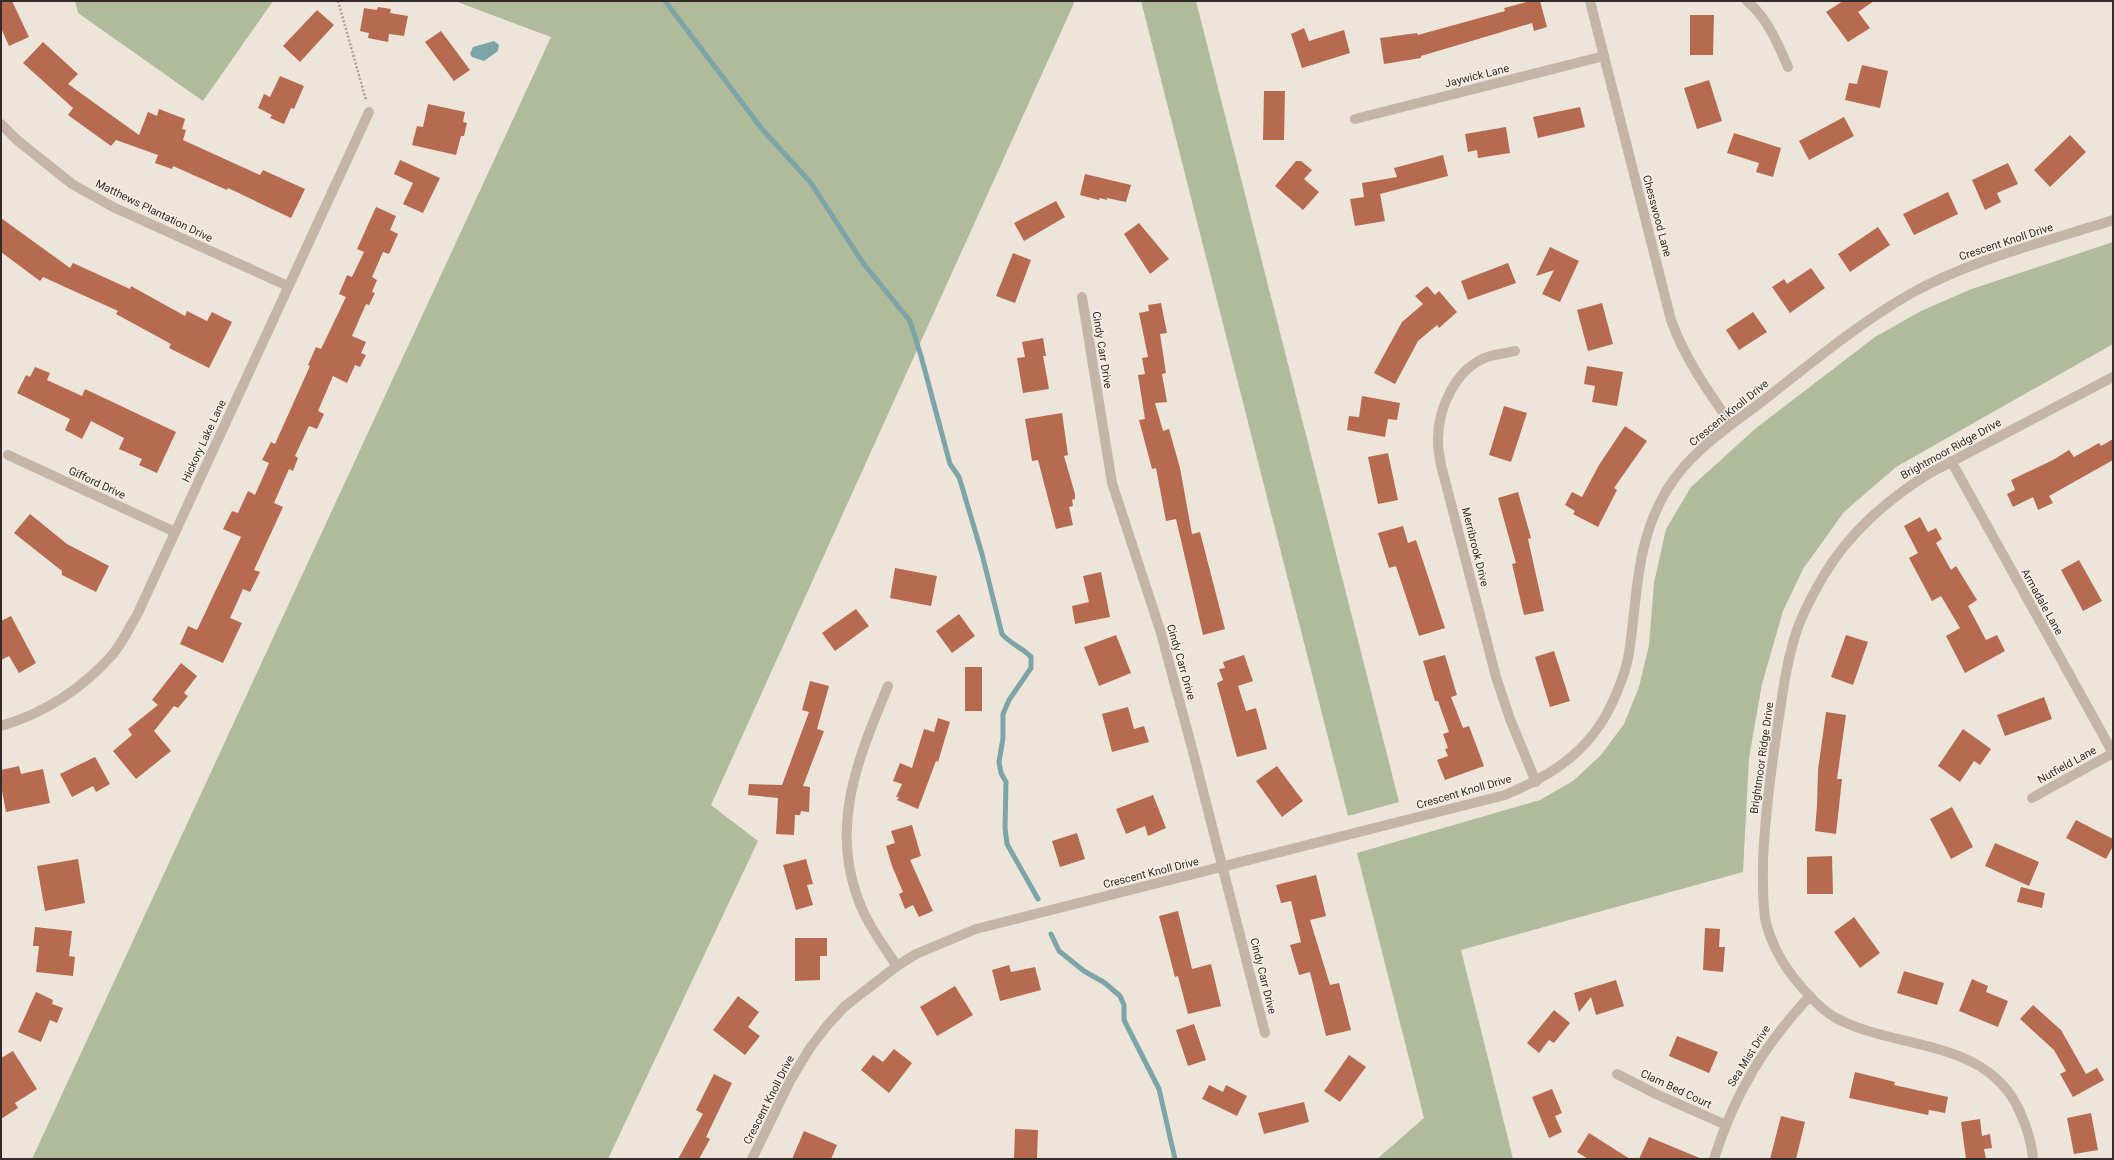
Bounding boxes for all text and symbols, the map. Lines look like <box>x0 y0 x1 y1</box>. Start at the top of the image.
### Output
street label: Jaywick Lane <box>1443 62 1511 90</box>
street label: Chesswood Lane <box>1640 174 1674 258</box>
street label: Matthews Plantation Drive <box>93 177 215 245</box>
street label: Crescent Knoll Drive <box>1957 221 2055 263</box>
street label: Cindy Carr Drive <box>1089 310 1115 390</box>
street label: Crescent Knoll Drive <box>1687 377 1771 449</box>
street label: Hickory Lake Lane <box>179 397 229 484</box>
street label: Brightmoor Ridge Drive <box>1898 416 2004 482</box>
street label: Gifford Drive <box>66 464 128 502</box>
street label: Merribrook Drive <box>1459 506 1491 588</box>
street label: Armadale Lane <box>2018 567 2066 638</box>
street label: Cindy Carr Drive <box>1164 623 1198 701</box>
street label: Brightmoor Ridge Drive <box>1748 701 1776 815</box>
street label: Nutfield Lane <box>2035 744 2099 786</box>
street label: Crescent Knoll Drive <box>1415 772 1513 812</box>
street label: Crescent Knoll Drive <box>1102 855 1200 891</box>
street label: Cindy Carr Drive <box>1247 937 1279 1016</box>
street label: Sea Mist Drive <box>1725 1023 1773 1089</box>
street label: Crescent Knoll Drive <box>741 1053 797 1147</box>
street label: Clam Bed Court <box>1638 1067 1714 1111</box>

